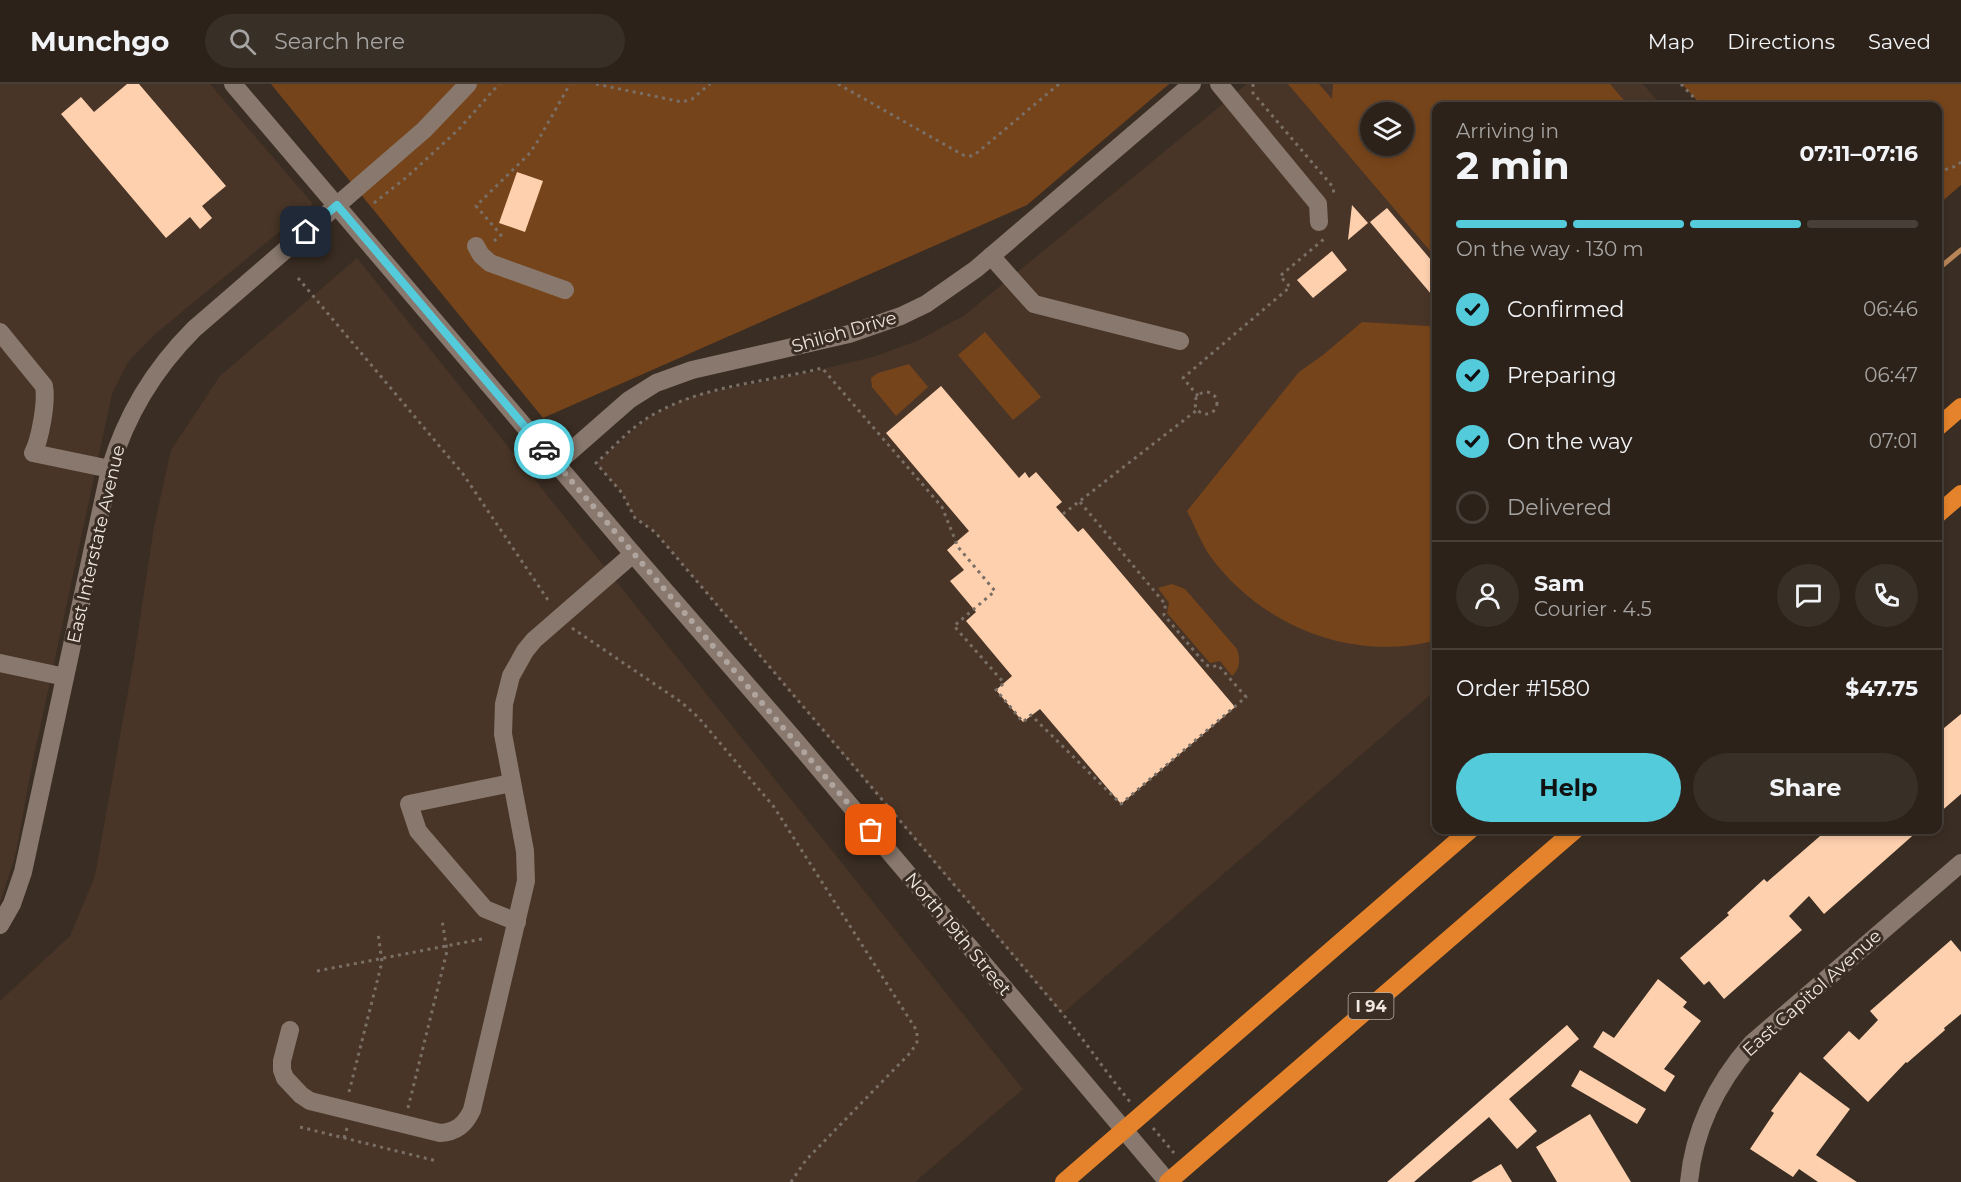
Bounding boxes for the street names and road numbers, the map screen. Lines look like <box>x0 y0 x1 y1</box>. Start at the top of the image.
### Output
street label: Shiloh Drive <box>789 306 899 357</box>
street label: East Interstate Avenue <box>62 443 130 645</box>
street label: North 19th Street <box>900 868 1016 1000</box>
street label: East Capitol Avenue <box>1738 925 1886 1061</box>
road number: I 94 <box>1348 993 1394 1019</box>

